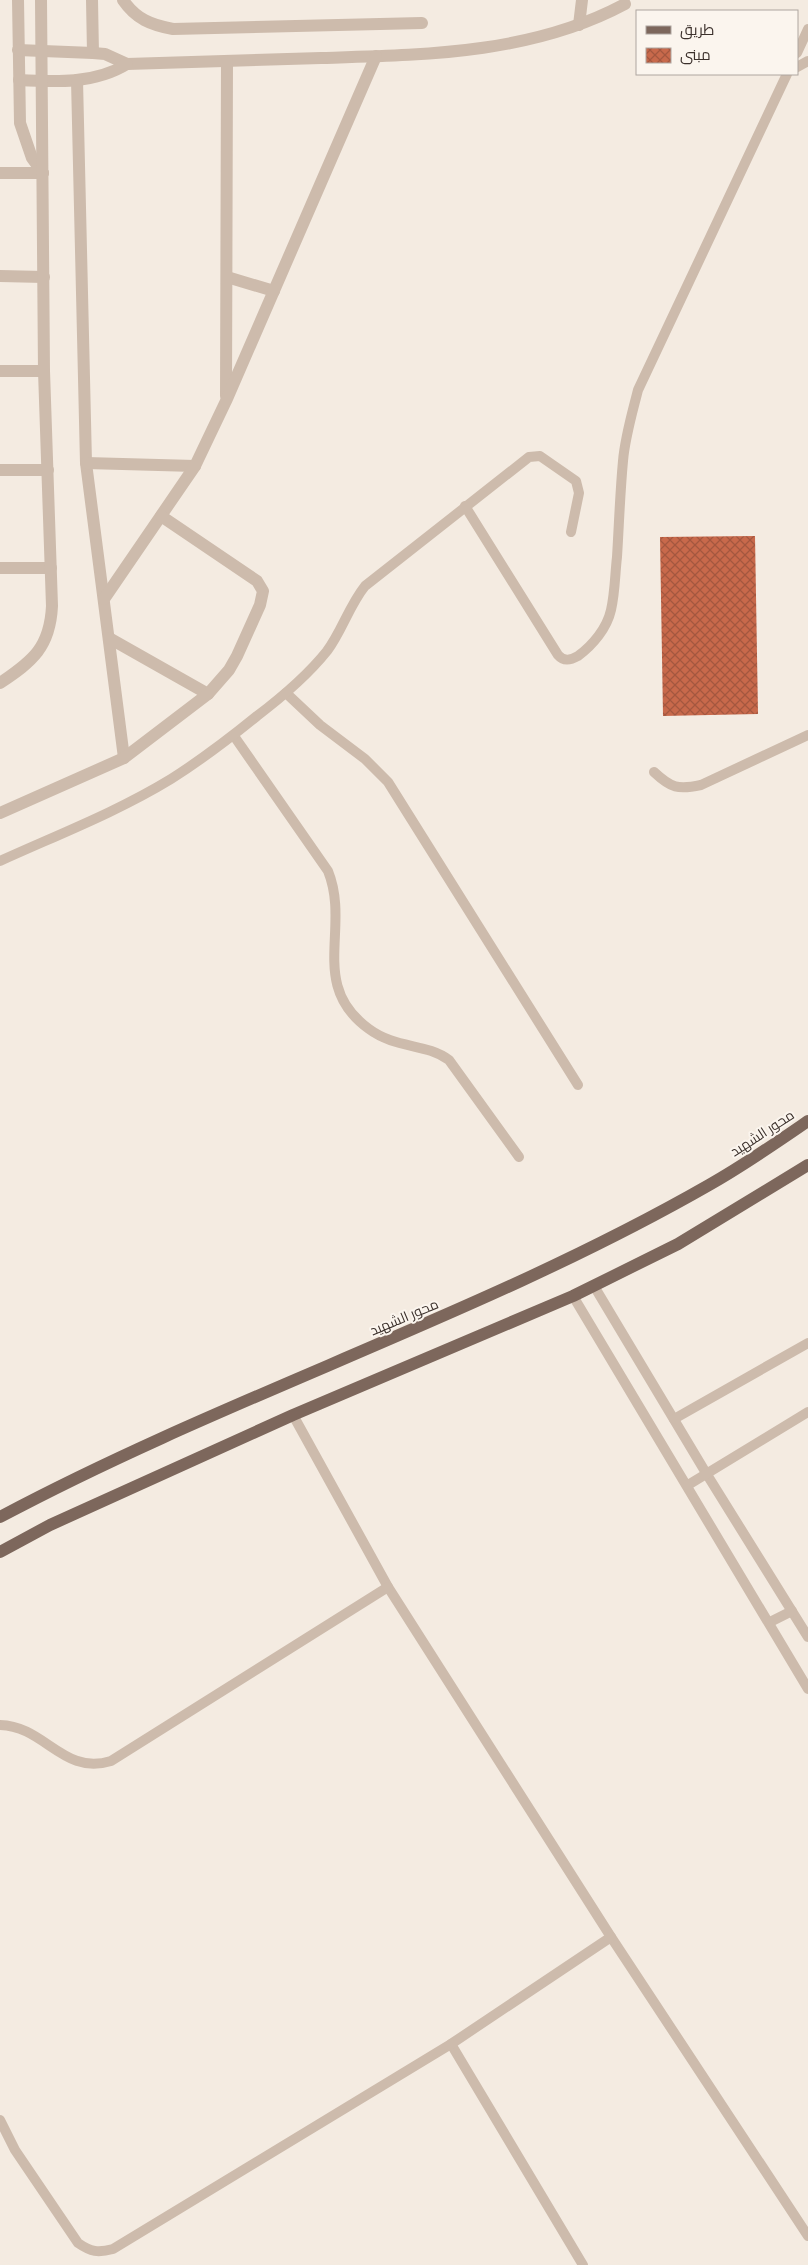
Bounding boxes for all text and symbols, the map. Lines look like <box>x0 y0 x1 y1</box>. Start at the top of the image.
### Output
legend <box>636 10 798 75</box>
text: طريق <box>680 21 714 40</box>
text: مبنى <box>680 46 711 65</box>
street label: محور الشهيد <box>727 1106 797 1160</box>
street label: محور الشهيد <box>367 1294 441 1340</box>

